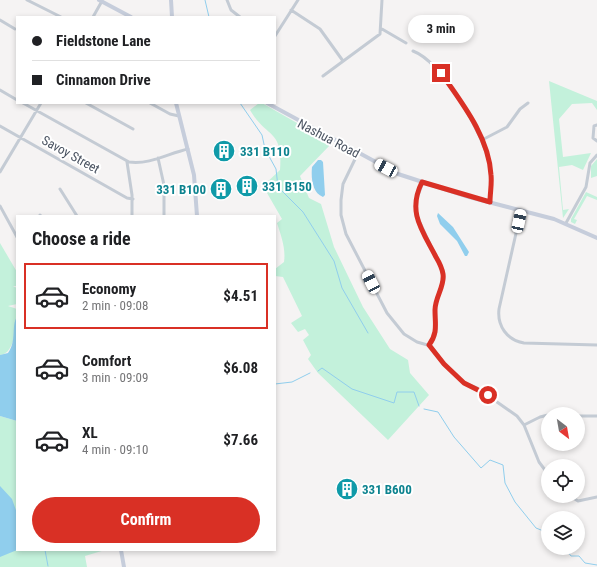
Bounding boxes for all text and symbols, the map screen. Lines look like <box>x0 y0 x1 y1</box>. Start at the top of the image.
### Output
callout: 3 min <box>408 15 474 43</box>
text: 3 min <box>427 21 455 36</box>
text: Fieldstone Lane <box>56 32 151 50</box>
route end <box>432 64 450 82</box>
text: Cinnamon Drive <box>56 71 151 89</box>
street label: Nashua Road <box>295 116 362 161</box>
street label: Savoy Street <box>39 132 102 176</box>
building icon: 331 B110 <box>211 138 237 164</box>
place label: 331 B110 <box>240 144 290 159</box>
car <box>373 157 399 179</box>
building icon: 331 B150 <box>234 173 260 199</box>
building icon: 331 B100 <box>208 176 234 202</box>
place label: 331 B150 <box>262 179 312 194</box>
place label: 331 B100 <box>156 182 206 197</box>
car <box>511 208 527 234</box>
text: Choose a ride <box>32 228 131 249</box>
car <box>360 269 382 295</box>
icon: car <box>34 278 70 314</box>
text: Economy <box>82 280 136 298</box>
text: $4.51 <box>223 287 258 305</box>
text: 2 min · 09:08 <box>82 298 148 313</box>
icon: car <box>34 350 70 386</box>
text: Comfort <box>82 352 131 370</box>
text: $6.08 <box>223 359 258 377</box>
text: 3 min · 09:09 <box>82 370 148 385</box>
route start <box>479 386 497 404</box>
north arrow <box>541 407 585 451</box>
map controls <box>541 407 585 555</box>
icon: car <box>34 422 70 458</box>
text: XL <box>82 424 98 442</box>
text: $7.66 <box>223 431 258 449</box>
text: 4 min · 09:10 <box>82 442 148 457</box>
button: locate <box>541 459 585 503</box>
building icon: 331 B600 <box>334 476 360 502</box>
place label: 331 B600 <box>362 482 412 497</box>
button: Confirm <box>32 497 260 543</box>
button: layers <box>541 511 585 555</box>

